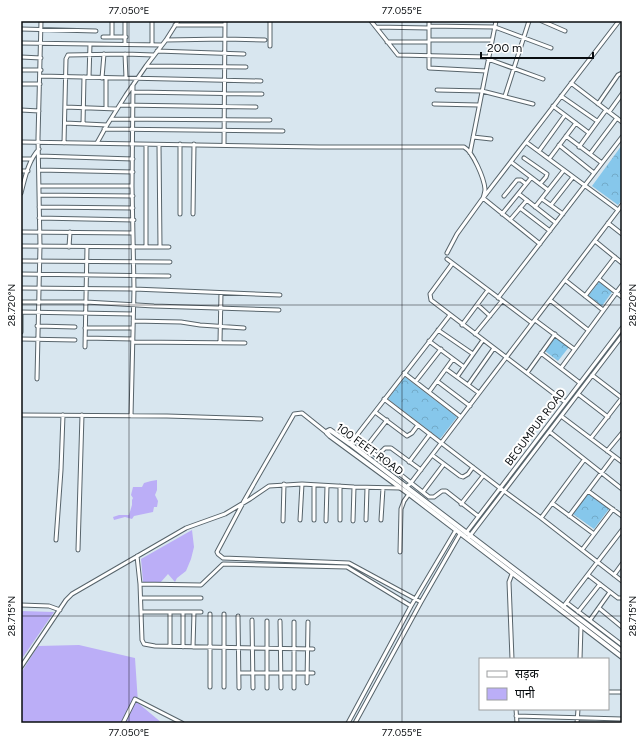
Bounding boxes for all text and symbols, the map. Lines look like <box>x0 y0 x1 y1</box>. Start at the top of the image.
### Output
text: 77.050°E <box>109 4 150 17</box>
text: 77.055°E <box>382 4 422 17</box>
scale bar <box>481 34 593 60</box>
text: 200 m <box>487 41 522 55</box>
text: 28.720°N <box>5 284 18 326</box>
text: 28.720°N <box>626 284 639 326</box>
street label: BEGUMPUR ROAD <box>502 386 569 468</box>
street label: 100 FEET ROAD <box>334 421 406 478</box>
text: 28.715°N <box>5 596 18 636</box>
text: 28.715°N <box>626 596 639 636</box>
legend <box>479 658 609 710</box>
text: सड़क <box>515 667 540 681</box>
text: पानी <box>515 686 536 701</box>
text: 77.050°E <box>109 726 150 739</box>
text: 77.055°E <box>382 726 422 739</box>

